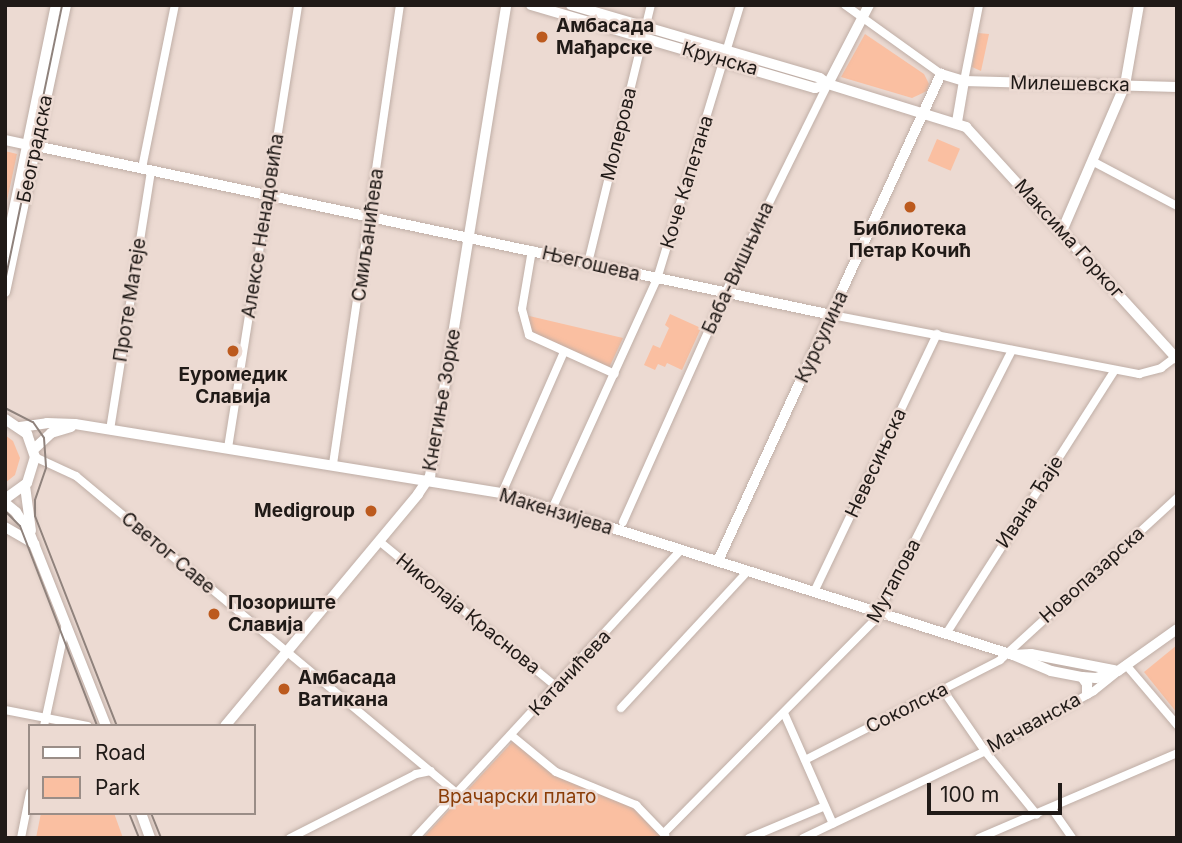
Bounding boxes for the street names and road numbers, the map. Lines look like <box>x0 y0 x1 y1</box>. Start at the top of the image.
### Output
street label: Крунска <box>679 37 761 81</box>
street label: Милешевска <box>1010 72 1130 96</box>
street label: Молерова <box>596 85 642 183</box>
street label: Београдска <box>12 93 58 205</box>
street label: Коче Капетана <box>656 113 718 251</box>
street label: Алексе Ненадовића <box>237 132 289 320</box>
street label: Смиљанићева <box>347 167 389 303</box>
street label: Максима Горког <box>1010 175 1128 303</box>
street label: Баба-Вишњина <box>697 198 779 338</box>
street label: Проте Матеје <box>109 236 151 364</box>
street label: Његошева <box>540 242 642 286</box>
street label: Курсулина <box>791 287 853 387</box>
street label: Кнегиње Зорке <box>418 327 466 473</box>
street label: Невесињска <box>841 405 911 521</box>
street label: Ивана Ђаје <box>992 452 1068 552</box>
street label: Макензијева <box>496 484 616 540</box>
street label: Светог Саве <box>116 507 220 599</box>
street label: Новопазарска <box>1035 522 1149 628</box>
street label: Мутапова <box>862 535 926 627</box>
street label: Николаја Краснова <box>391 549 545 679</box>
street label: Катанићева <box>524 625 616 721</box>
street label: Соколска <box>862 678 952 738</box>
street label: Мачванска <box>983 688 1085 758</box>

